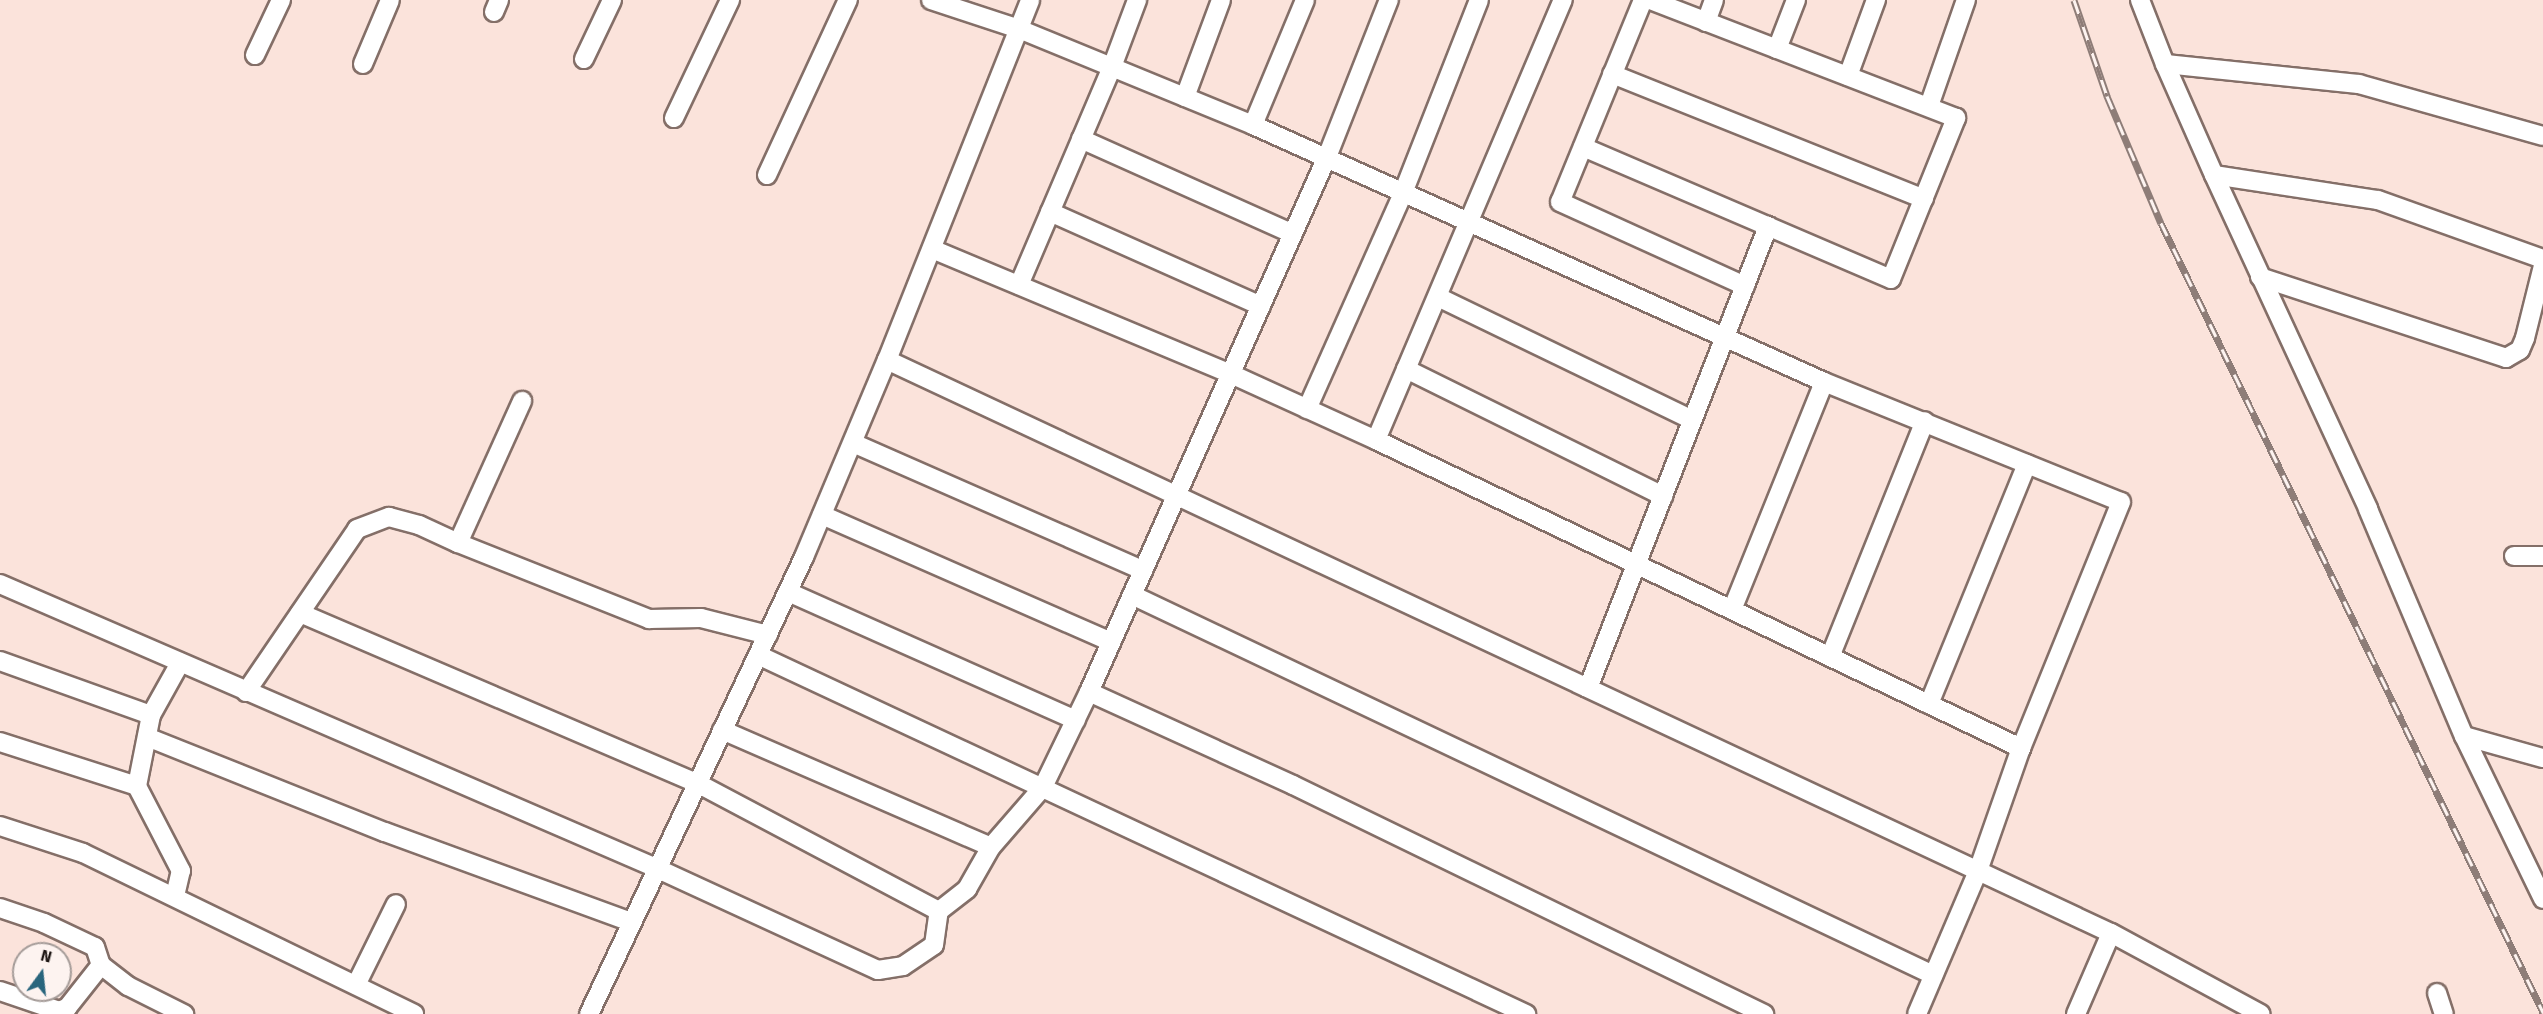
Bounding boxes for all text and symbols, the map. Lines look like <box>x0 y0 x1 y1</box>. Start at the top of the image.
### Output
north arrow <box>12 942 72 1002</box>
text: N <box>39 946 54 967</box>

